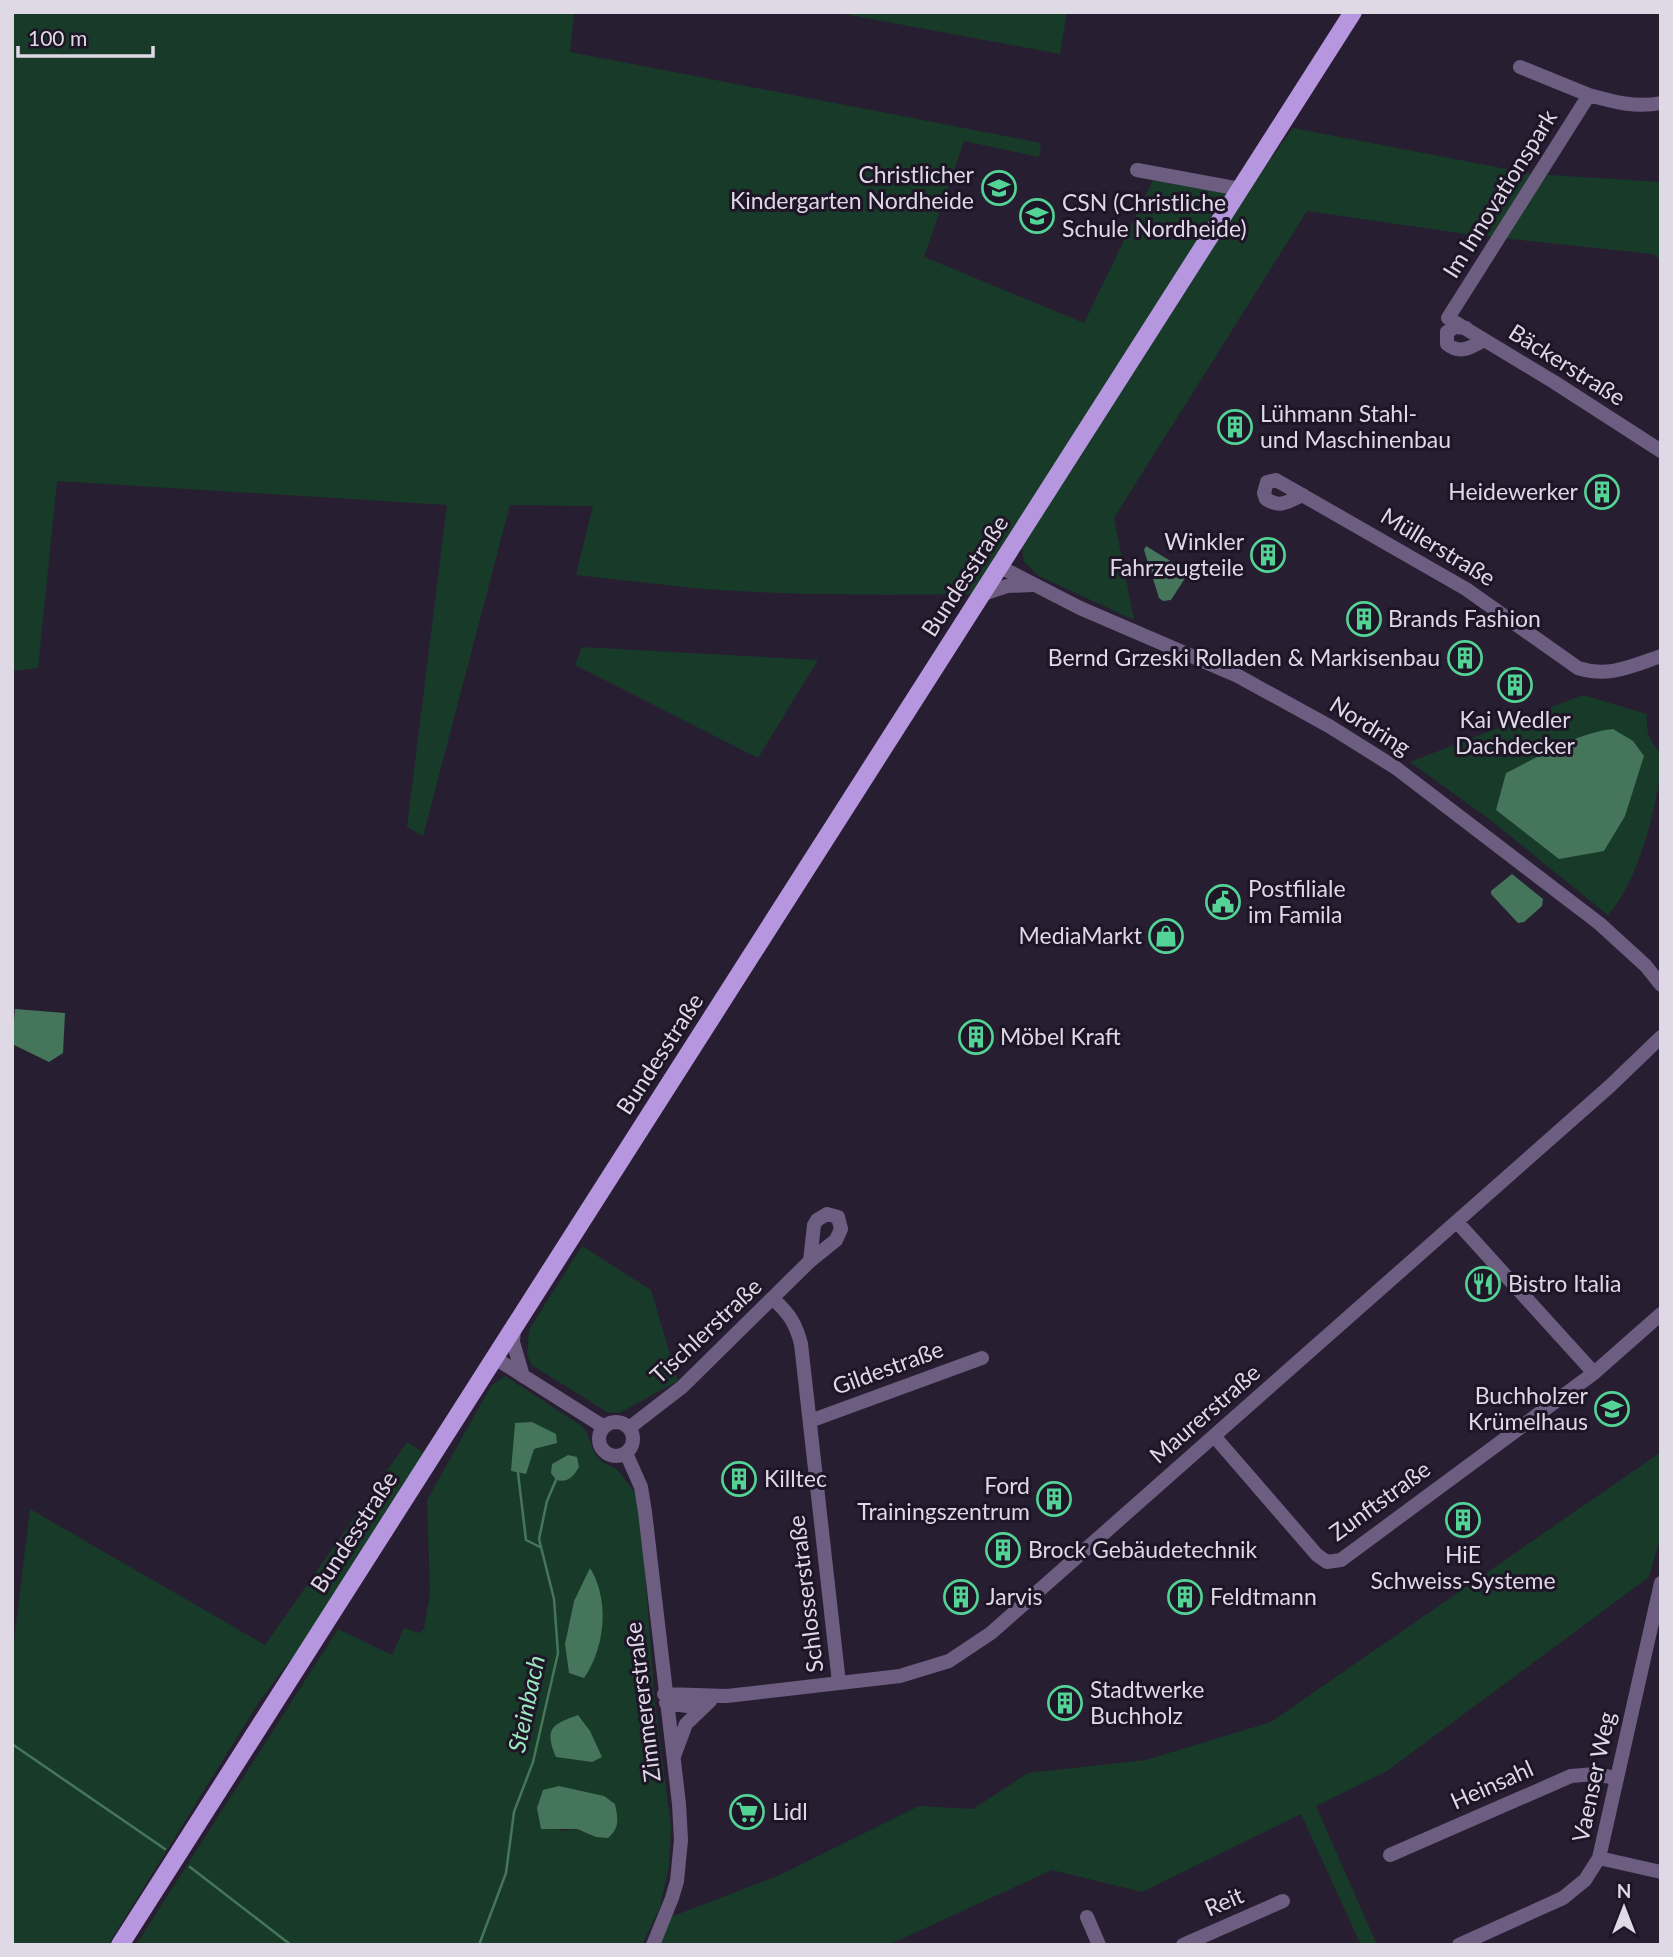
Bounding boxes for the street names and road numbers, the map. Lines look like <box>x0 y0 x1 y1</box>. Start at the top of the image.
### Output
street label: Im Innovationspark <box>1436 104 1562 283</box>
street label: Bäckerstraße <box>1504 317 1631 411</box>
street label: Müllerstraße <box>1376 501 1501 591</box>
street label: Bundesstraße <box>915 510 1014 641</box>
street label: Nordring <box>1325 690 1416 761</box>
street label: Bundesstraße <box>610 988 709 1119</box>
street label: Tischlerstraße <box>644 1272 767 1389</box>
street label: Gildestraße <box>828 1334 947 1400</box>
street label: Maurerstraße <box>1143 1358 1265 1469</box>
street label: Zunftstraße <box>1324 1454 1435 1546</box>
street label: Bundesstraße <box>304 1466 403 1597</box>
street label: Schlosserstraße <box>781 1514 829 1674</box>
street label: Zimmererstraße <box>618 1621 666 1784</box>
street label: Vaenser Weg <box>1566 1709 1620 1844</box>
street label: Heinsahl <box>1446 1754 1537 1815</box>
street label: Reit <box>1200 1880 1248 1922</box>

